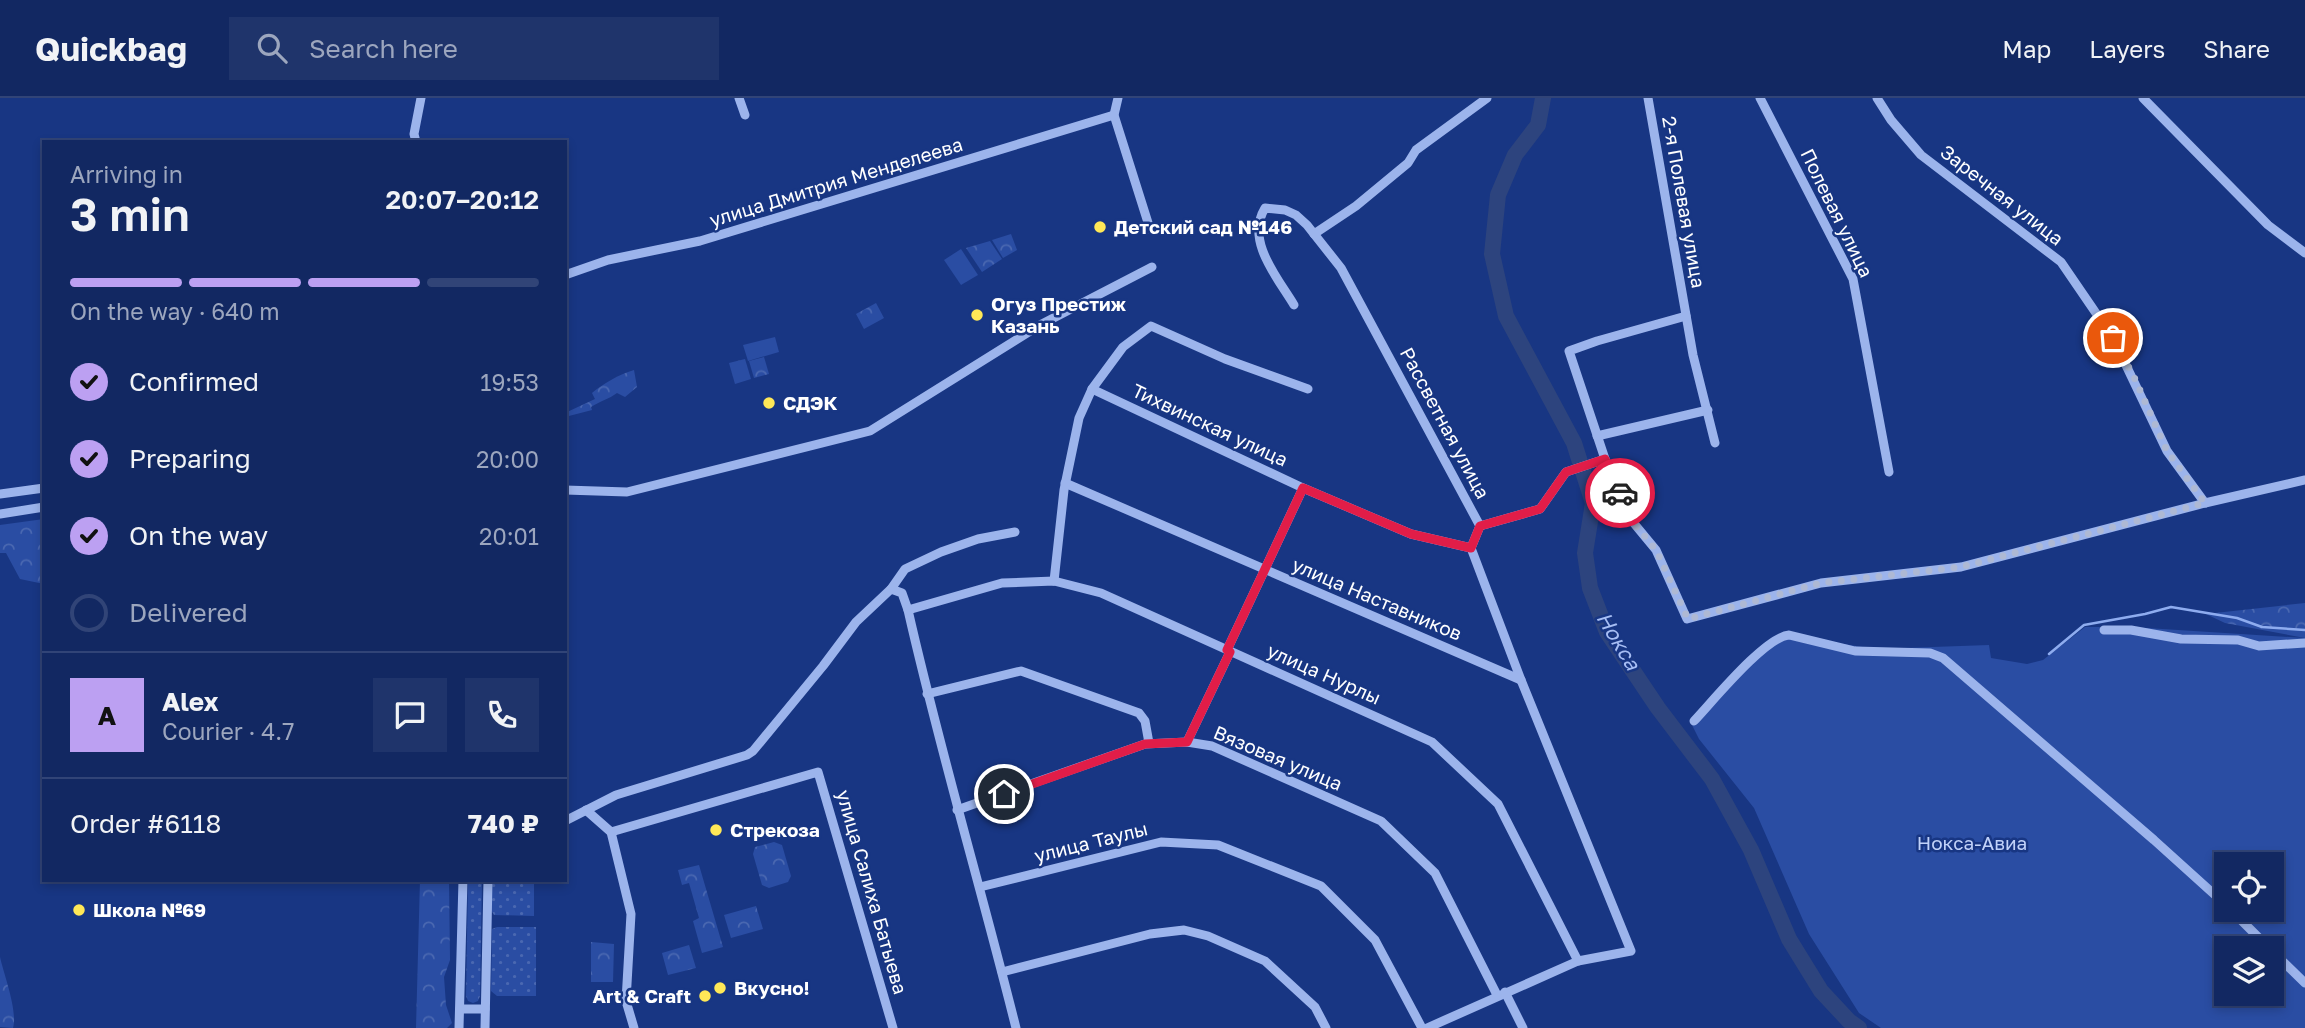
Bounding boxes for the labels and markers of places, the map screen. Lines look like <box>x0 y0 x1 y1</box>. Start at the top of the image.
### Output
place label: Детский сад №146 <box>1114 215 1292 238</box>
marker: Детский сад №146 <box>1092 219 1108 235</box>
place label: Огуз Престиж Казань <box>991 292 1127 337</box>
marker: Огуз Престиж Казань <box>969 307 985 323</box>
pin <box>2083 308 2143 368</box>
place label: СДЭК <box>783 391 838 414</box>
marker: СДЭК <box>761 395 777 411</box>
pin <box>974 764 1034 824</box>
place label: Стрекоза <box>730 818 820 841</box>
marker: Стрекоза <box>708 822 724 838</box>
place label: Школа №69 <box>93 898 206 921</box>
marker: Школа №69 <box>71 902 87 918</box>
place label: Вкусно! <box>734 976 810 999</box>
marker: Вкусно! <box>712 980 728 996</box>
place label: Art & Craft <box>593 984 691 1007</box>
marker: Art & Craft <box>697 988 713 1004</box>

